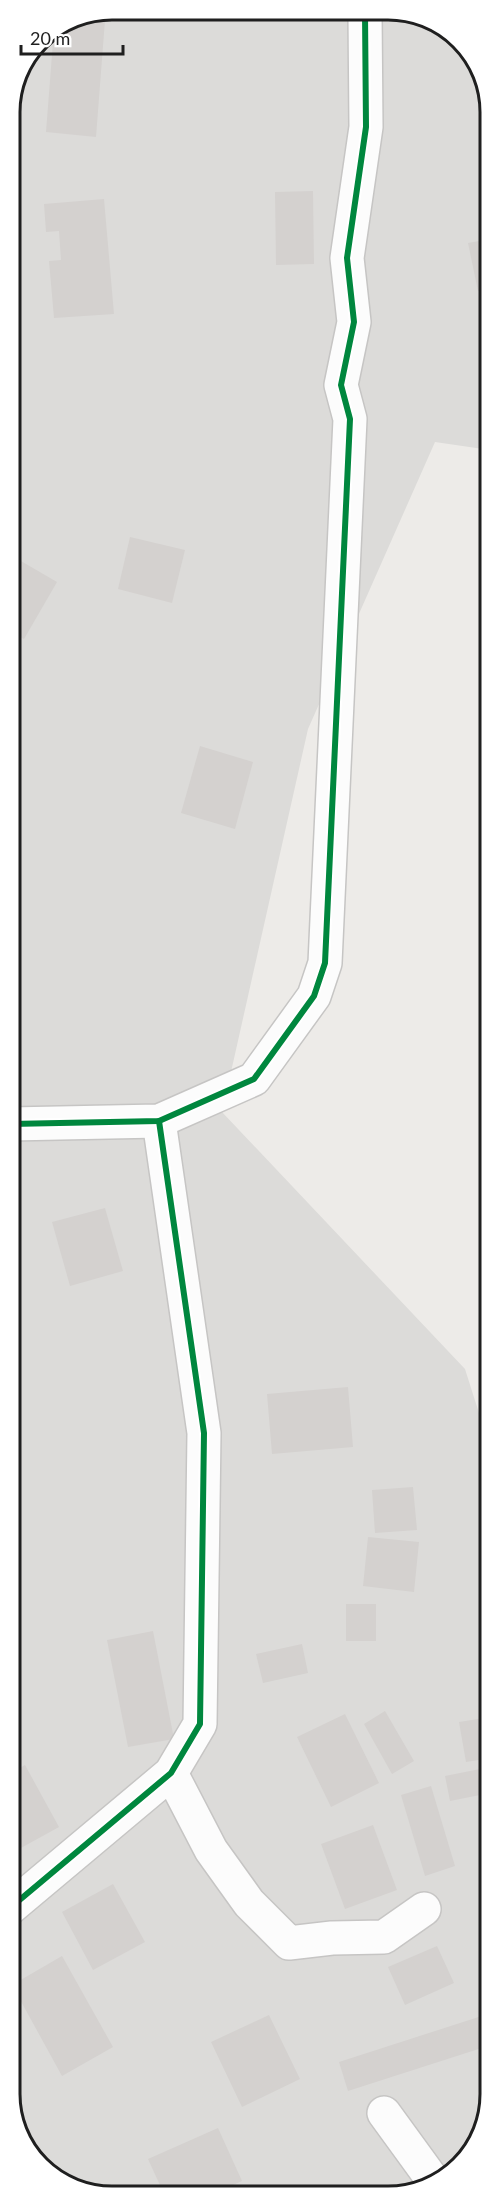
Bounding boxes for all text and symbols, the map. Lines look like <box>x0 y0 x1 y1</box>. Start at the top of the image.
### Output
scale bar <box>21 18 123 56</box>
text: 20 m <box>30 27 70 49</box>

